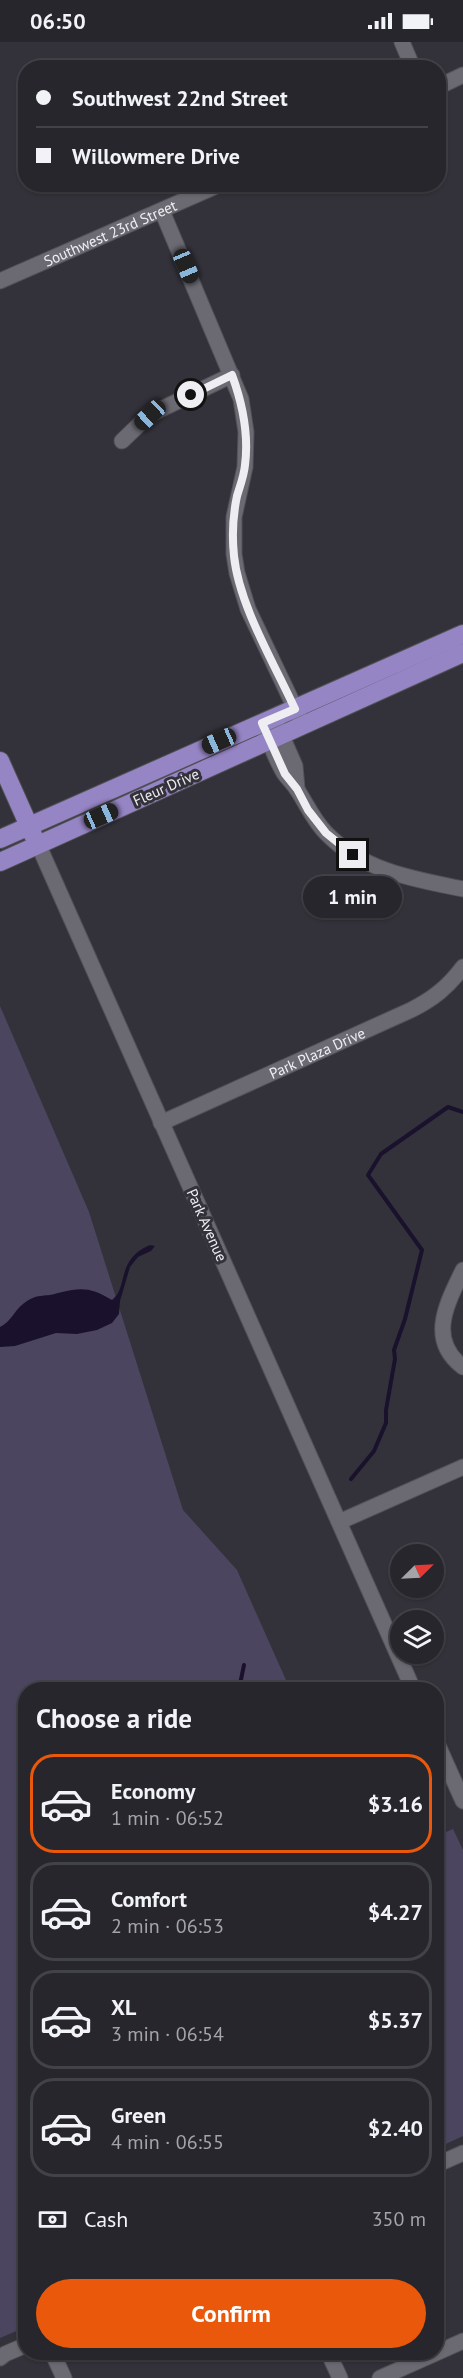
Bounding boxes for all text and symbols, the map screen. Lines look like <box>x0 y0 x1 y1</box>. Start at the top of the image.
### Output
text: 06:50 <box>30 7 86 35</box>
text: Southwest 22nd Street <box>72 84 288 112</box>
text: Willowmere Drive <box>72 142 240 170</box>
street label: Southwest 23rd Street <box>40 195 179 270</box>
car <box>171 246 201 286</box>
route start <box>177 381 204 408</box>
car <box>131 396 169 434</box>
car <box>199 725 239 757</box>
street label: Fleur Drive <box>130 764 202 810</box>
car <box>81 800 121 832</box>
route end <box>339 841 366 868</box>
callout: 1 min <box>304 876 403 918</box>
text: 1 min <box>328 884 377 910</box>
street label: Park Plaza Drive <box>266 1023 368 1082</box>
street label: Park Avenue <box>183 1186 231 1264</box>
north arrow <box>390 1544 444 1598</box>
map controls <box>390 1544 444 1664</box>
button: layers <box>390 1610 444 1664</box>
text: Choose a ride <box>36 1701 192 1735</box>
icon: car <box>39 1777 93 1831</box>
text: Economy <box>111 1777 195 1805</box>
text: $3.16 <box>368 1790 423 1818</box>
text: 1 min · 06:52 <box>111 1805 224 1831</box>
icon: car <box>39 1885 93 1939</box>
text: Comfort <box>111 1885 187 1913</box>
text: $4.27 <box>368 1898 423 1926</box>
text: 2 min · 06:53 <box>111 1913 224 1939</box>
icon: car <box>39 1993 93 2047</box>
text: XL <box>111 1993 136 2021</box>
text: $5.37 <box>368 2006 423 2034</box>
text: 3 min · 06:54 <box>111 2021 224 2047</box>
icon: car <box>39 2101 93 2155</box>
text: Green <box>111 2101 166 2129</box>
text: $2.40 <box>368 2114 423 2142</box>
text: 4 min · 06:55 <box>111 2129 224 2155</box>
icon: cash <box>36 2203 69 2236</box>
text: Cash <box>84 2205 128 2233</box>
text: 350 m <box>372 2206 426 2232</box>
button: Confirm <box>36 2279 426 2348</box>

